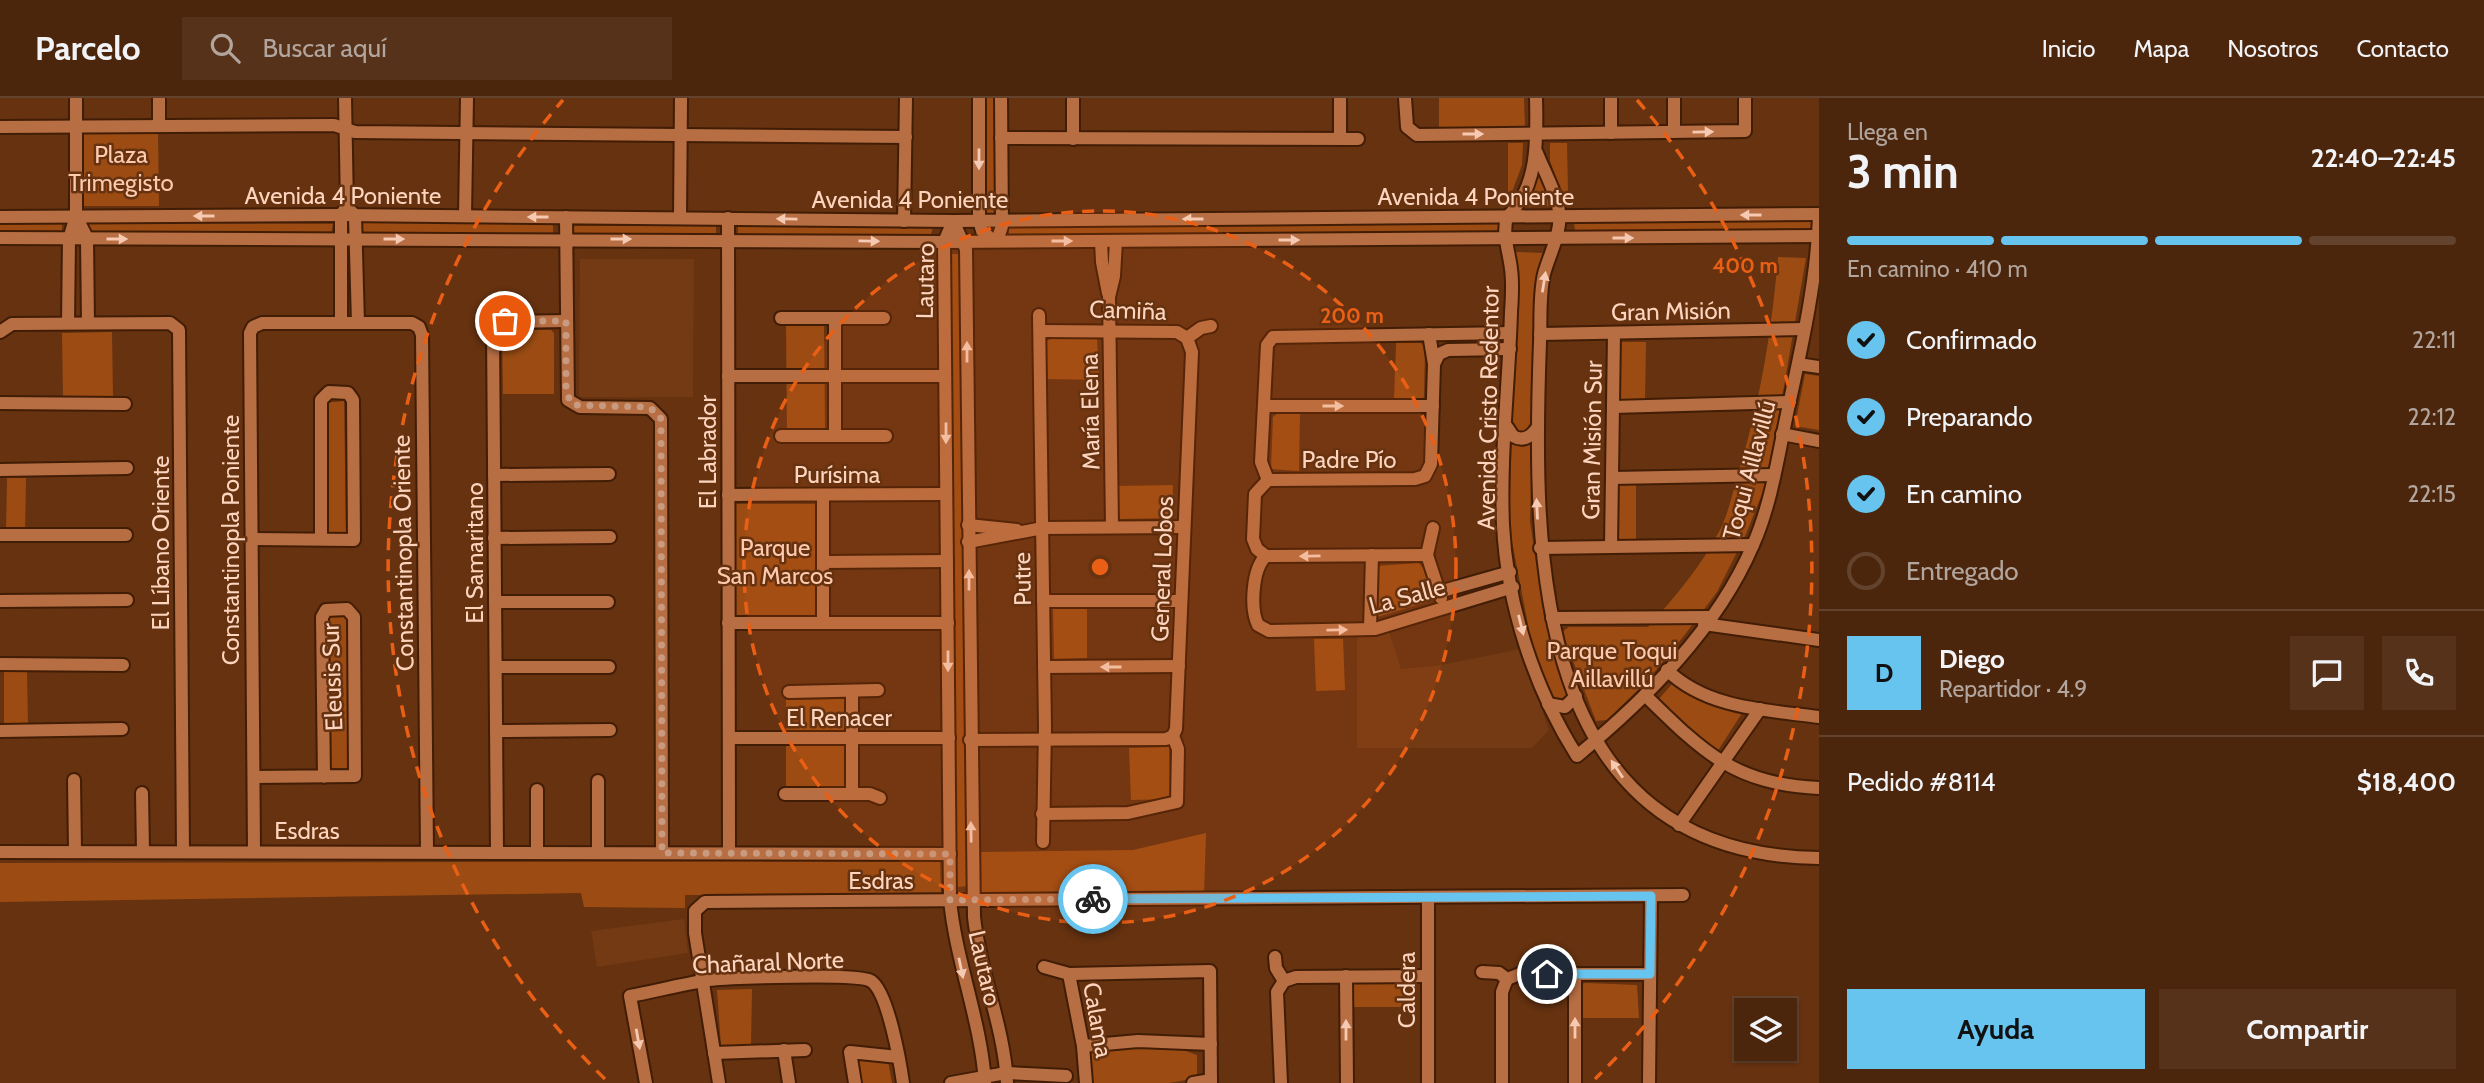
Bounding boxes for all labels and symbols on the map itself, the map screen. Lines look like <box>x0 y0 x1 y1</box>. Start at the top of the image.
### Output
one-way arrow <box>1692 126 1714 137</box>
one-way arrow <box>1462 129 1484 140</box>
park label: Plaza Trimegisto <box>68 140 174 197</box>
one-way arrow <box>973 148 985 170</box>
street label: Avenida 4 Poniente <box>245 181 441 210</box>
street label: Avenida 4 Poniente <box>1378 182 1574 211</box>
street label: Avenida 4 Poniente <box>812 185 1008 214</box>
one-way arrow <box>1740 209 1762 221</box>
one-way arrow <box>193 210 215 222</box>
one-way arrow <box>527 211 549 223</box>
one-way arrow <box>775 213 797 225</box>
one-way arrow <box>1182 213 1204 225</box>
one-way arrow <box>1612 232 1634 244</box>
one-way arrow <box>106 233 128 245</box>
one-way arrow <box>383 233 405 245</box>
one-way arrow <box>610 233 632 245</box>
one-way arrow <box>1279 234 1301 246</box>
one-way arrow <box>859 235 881 247</box>
one-way arrow <box>1051 235 1073 247</box>
street label: Lautaro <box>910 243 940 319</box>
text: 400 m <box>1712 253 1778 278</box>
one-way arrow <box>1538 271 1549 293</box>
street label: Avenida Cristo Redentor <box>1471 285 1505 530</box>
pin <box>475 291 535 351</box>
street label: Camiña <box>1089 294 1168 326</box>
street label: Gran Misión <box>1611 295 1731 327</box>
text: 200 m <box>1320 303 1384 328</box>
one-way arrow <box>961 341 973 363</box>
street label: María Elena <box>1074 353 1106 471</box>
street label: Gran Misión Sur <box>1576 360 1608 520</box>
street label: El Labrador <box>693 394 722 509</box>
street label: Toqui Aillavillú <box>1716 397 1782 543</box>
one-way arrow <box>1322 400 1344 412</box>
street label: Constantinopla Poniente <box>216 415 245 665</box>
one-way arrow <box>940 422 952 444</box>
street label: Constantinopla Oriente <box>386 435 420 671</box>
street label: Padre Pío <box>1301 445 1397 474</box>
street label: El Líbano Oriente <box>146 455 175 631</box>
street label: Purísima <box>794 460 881 489</box>
street label: El Samaritano <box>460 482 489 624</box>
street label: General Lobos <box>1145 496 1179 642</box>
one-way arrow <box>1532 498 1543 520</box>
park label: Parque San Marcos <box>717 533 833 590</box>
one-way arrow <box>1299 550 1321 562</box>
street label: Putre <box>1007 552 1037 606</box>
centre of rings <box>1088 555 1112 579</box>
one-way arrow <box>963 569 975 591</box>
street label: La Salle <box>1366 572 1448 620</box>
one-way arrow <box>1516 614 1527 636</box>
street label: Eleusis Sur <box>316 622 348 732</box>
one-way arrow <box>1326 624 1348 636</box>
park label: Parque Toqui Aillavillú <box>1547 636 1677 693</box>
one-way arrow <box>942 650 954 672</box>
one-way arrow <box>1100 661 1122 673</box>
street label: El Renacer <box>786 703 893 732</box>
one-way arrow <box>1610 759 1623 779</box>
street label: Esdras <box>274 816 340 845</box>
one-way arrow <box>966 821 977 843</box>
courier <box>1058 864 1128 934</box>
street label: Esdras <box>848 866 914 895</box>
street label: Lautaro <box>962 928 1008 1008</box>
pin <box>1517 944 1577 1004</box>
street label: Chañaral Norte <box>692 945 844 979</box>
street label: Caldera <box>1392 951 1421 1028</box>
one-way arrow <box>955 957 966 979</box>
street label: Calama <box>1077 980 1119 1060</box>
one-way arrow <box>1569 1017 1581 1039</box>
one-way arrow <box>1340 1018 1352 1040</box>
one-way arrow <box>633 1029 644 1051</box>

